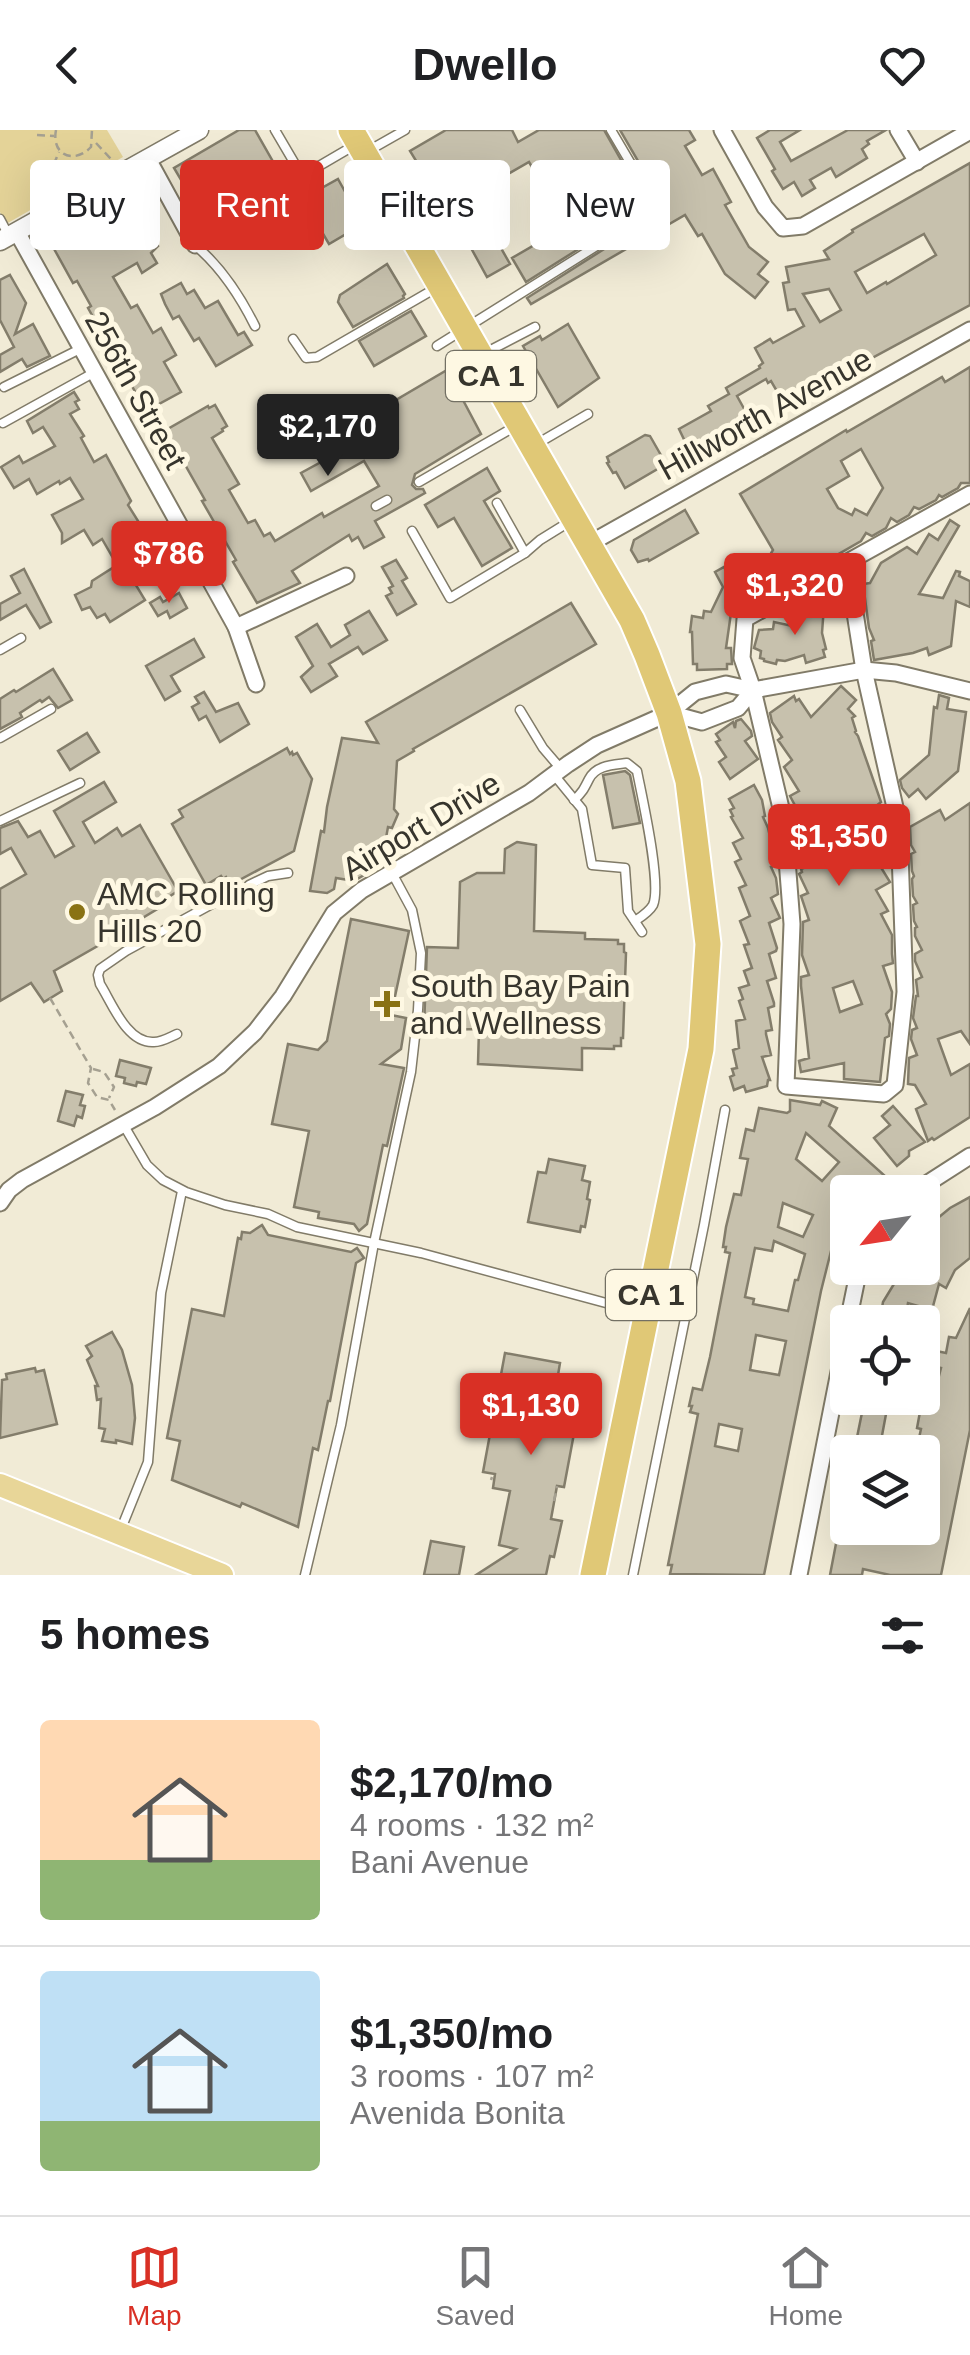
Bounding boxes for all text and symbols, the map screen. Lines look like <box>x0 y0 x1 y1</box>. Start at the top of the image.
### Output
icon: back <box>40 38 95 93</box>
icon: heart <box>875 38 930 93</box>
text: Dwello <box>412 39 558 90</box>
chip: Buy <box>30 160 160 250</box>
chip: Rent <box>180 160 324 250</box>
chip: Filters <box>344 160 510 250</box>
chip: New <box>530 160 670 250</box>
street label: 256th Street <box>78 305 194 475</box>
street label: Hillworth Avenue <box>652 341 878 487</box>
road number: CA 1 <box>446 351 536 401</box>
pin: $2,170 <box>247 394 409 479</box>
text: $2,170 <box>279 408 377 444</box>
pin: $786 <box>110 521 228 606</box>
text: $786 <box>133 535 205 571</box>
pin: $1,320 <box>714 553 876 638</box>
text: $1,320 <box>746 567 844 603</box>
street label: Airport Drive <box>336 765 506 887</box>
pin: $1,350 <box>758 804 920 889</box>
text: $1,350 <box>790 818 888 854</box>
place label: AMC Rolling Hills 20 <box>97 876 275 949</box>
marker: AMC Rolling Hills 20 <box>66 901 88 923</box>
place label: South Bay Pain and Wellness <box>410 968 631 1041</box>
marker: South Bay Pain and Wellness <box>374 991 400 1017</box>
north arrow <box>830 1175 940 1285</box>
map controls <box>830 1175 940 1545</box>
road number: CA 1 <box>606 1270 696 1320</box>
button: locate <box>830 1305 940 1415</box>
pin: $1,130 <box>450 1373 612 1458</box>
text: $1,130 <box>482 1387 580 1423</box>
button: layers <box>830 1435 940 1545</box>
icon: filters <box>875 1608 930 1663</box>
text: 5 homes <box>40 1611 210 1658</box>
text: $2,170/mo <box>350 1759 553 1806</box>
icon: home <box>120 1760 240 1880</box>
text: 4 rooms · 132 m² <box>350 1807 594 1843</box>
text: Bani Avenue <box>350 1844 529 1880</box>
text: $1,350/mo <box>350 2010 553 2057</box>
icon: home <box>120 2011 240 2131</box>
text: 3 rooms · 107 m² <box>350 2058 594 2094</box>
text: Avenida Bonita <box>350 2095 565 2131</box>
tab: Map <box>127 2240 182 2332</box>
tab: Saved <box>435 2240 515 2332</box>
tab: Home <box>768 2240 843 2332</box>

